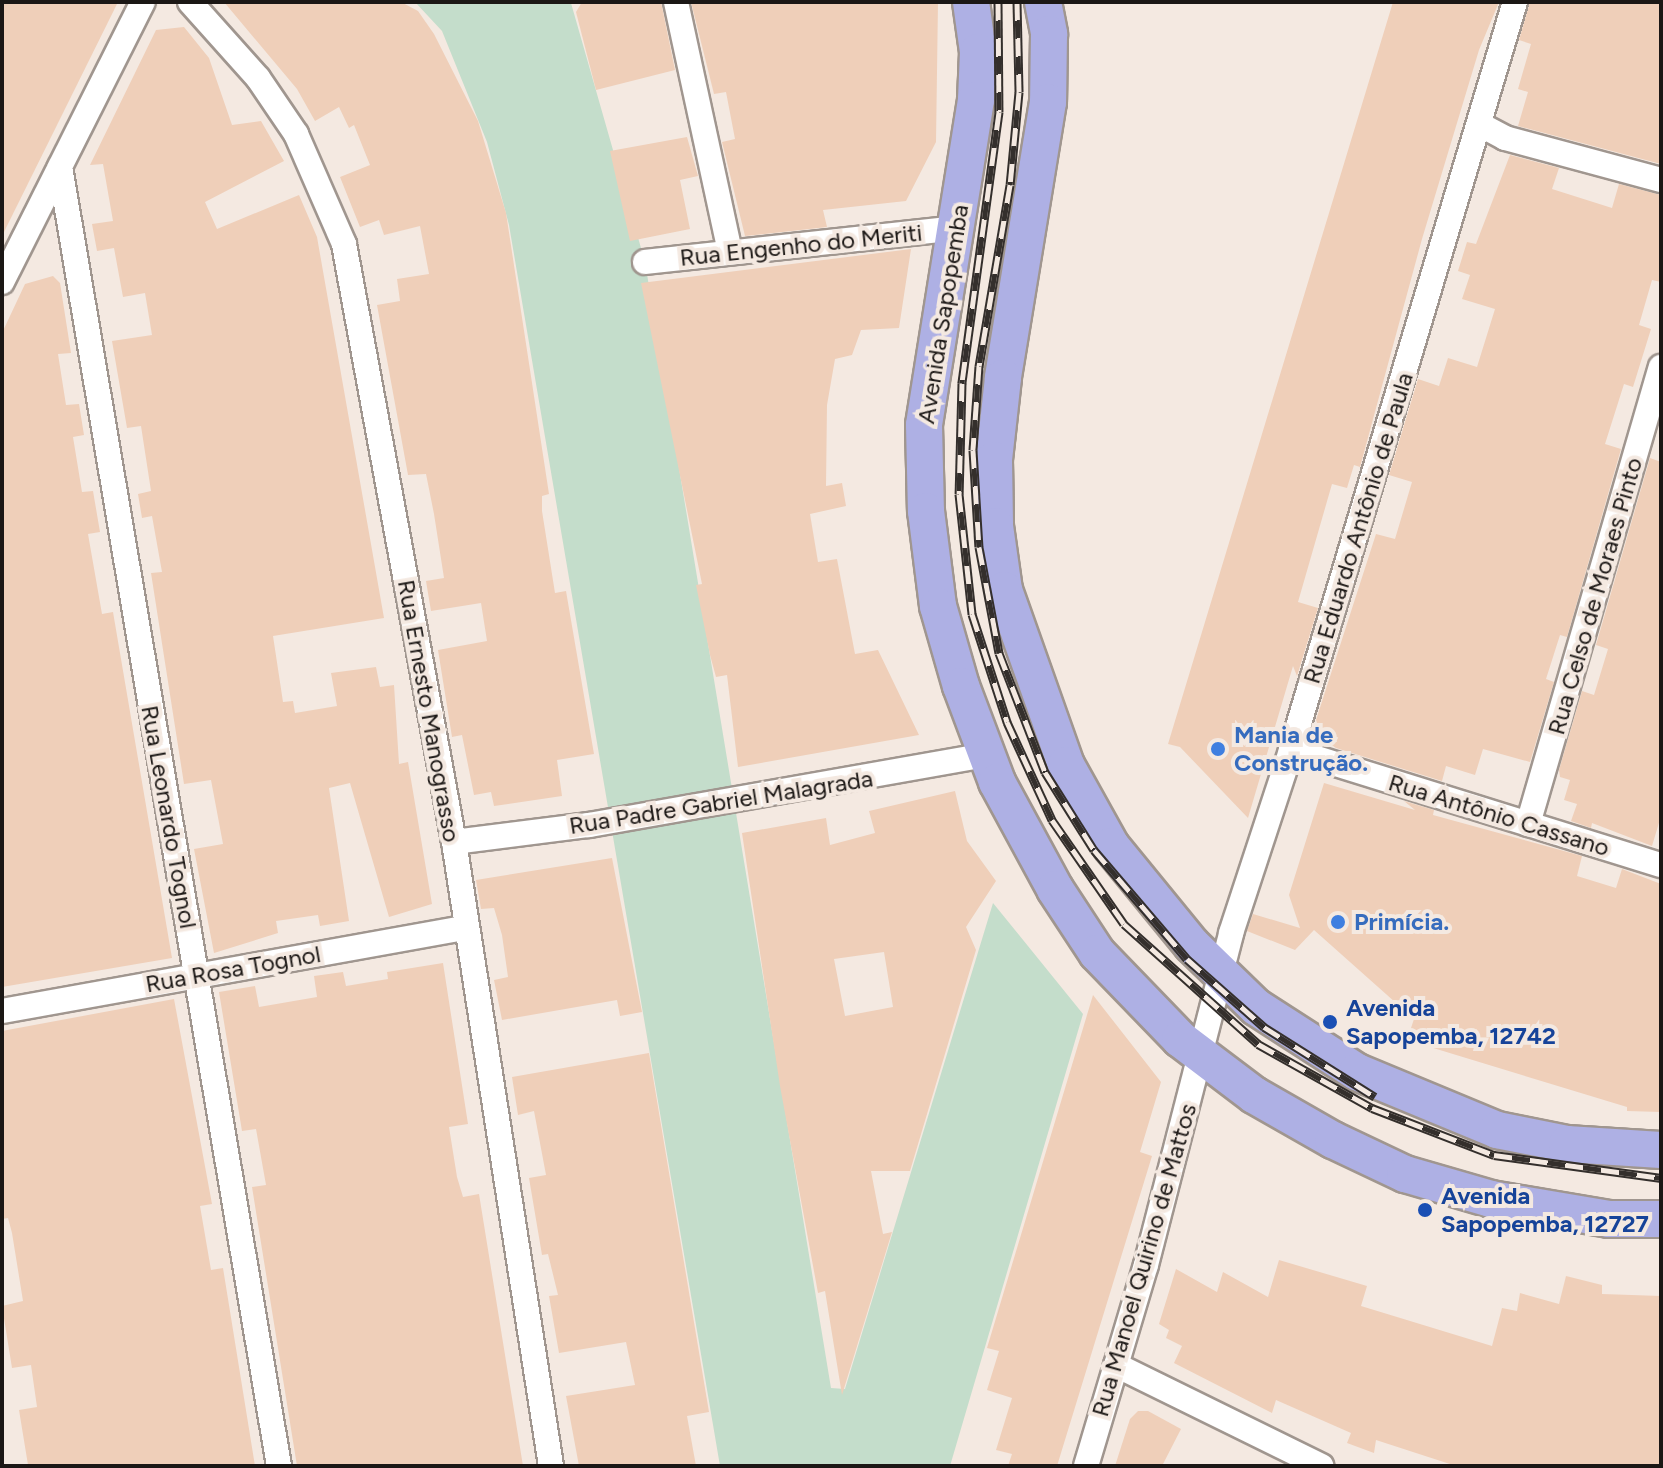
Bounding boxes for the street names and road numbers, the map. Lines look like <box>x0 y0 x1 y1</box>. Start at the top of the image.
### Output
street label: Avenida Sapopemba <box>911 202 975 426</box>
street label: Rua Engenho do Meriti <box>678 218 924 272</box>
street label: Rua Eduardo Antônio de Paula <box>1297 369 1419 687</box>
street label: Rua Celso de Moraes Pinto <box>1542 454 1648 738</box>
street label: Rua Ernesto Manograsso <box>392 578 466 844</box>
street label: Rua Leonardo Tognol <box>135 703 203 931</box>
street label: Rua Padre Gabriel Malagrada <box>567 764 875 840</box>
street label: Rua Antônio Cassano <box>1385 768 1613 862</box>
street label: Rua Rosa Tognol <box>143 939 323 999</box>
street label: Rua Manoel Quirino de Mattos <box>1085 1100 1203 1420</box>

